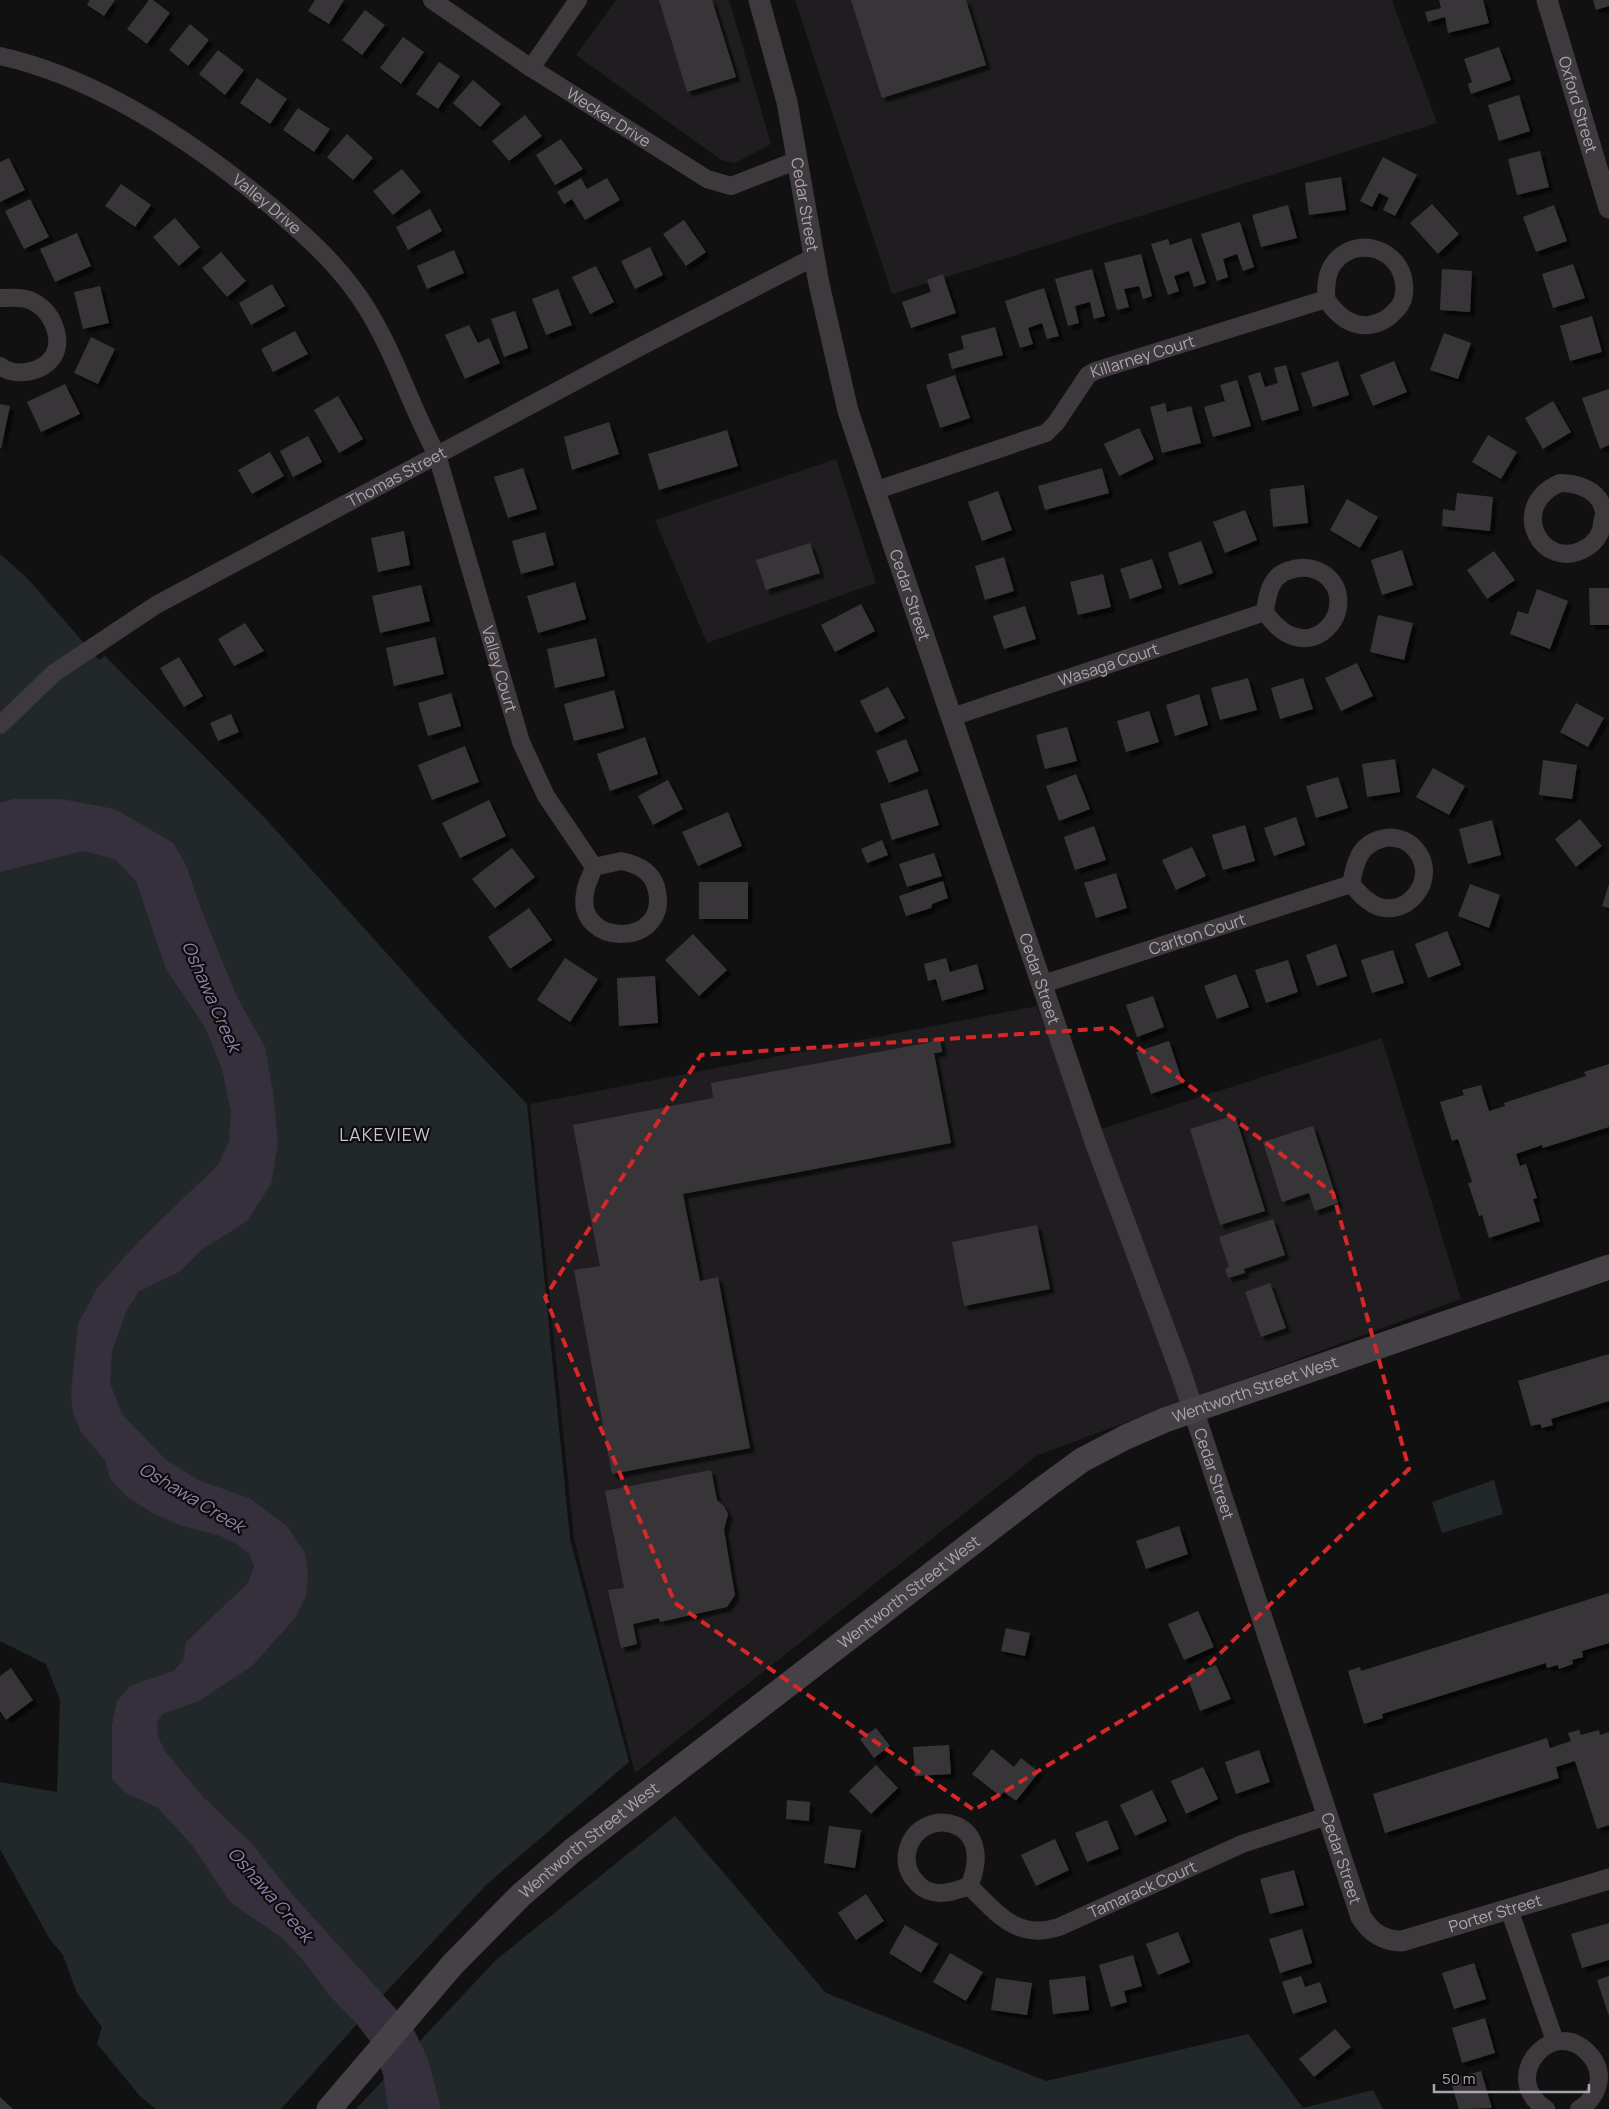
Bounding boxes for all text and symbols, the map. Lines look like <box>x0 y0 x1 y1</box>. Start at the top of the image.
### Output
street label: Oxford Street <box>1553 53 1603 155</box>
street label: Wecker Drive <box>562 82 655 152</box>
street label: Cedar Street <box>786 156 824 253</box>
street label: Valley Drive <box>228 169 306 239</box>
street label: Killarney Court <box>1087 330 1197 383</box>
street label: Thomas Street <box>343 441 450 512</box>
street label: Cedar Street <box>884 546 936 644</box>
street label: Valley Court <box>477 623 523 715</box>
street label: Wasaga Court <box>1055 637 1162 692</box>
street label: Carlton Court <box>1146 908 1248 960</box>
street label: Cedar Street <box>1014 930 1065 1027</box>
water label: Oshawa Creek <box>177 937 248 1058</box>
district label: LAKEVIEW <box>339 1122 431 1146</box>
street label: Wentworth Street West <box>1169 1350 1341 1428</box>
street label: Cedar Street <box>1189 1425 1240 1522</box>
water label: Oshawa Creek <box>135 1456 252 1539</box>
street label: Wentworth Street West <box>833 1530 984 1654</box>
street label: Wentworth Street West <box>514 1777 663 1903</box>
street label: Cedar Street <box>1316 1810 1367 1907</box>
water label: Oshawa Creek <box>223 1841 321 1949</box>
street label: Tamarack Court <box>1085 1855 1200 1923</box>
street label: Porter Street <box>1446 1889 1544 1937</box>
scale bar <box>1434 2062 1589 2094</box>
text: 50 m <box>1442 2068 1476 2089</box>

